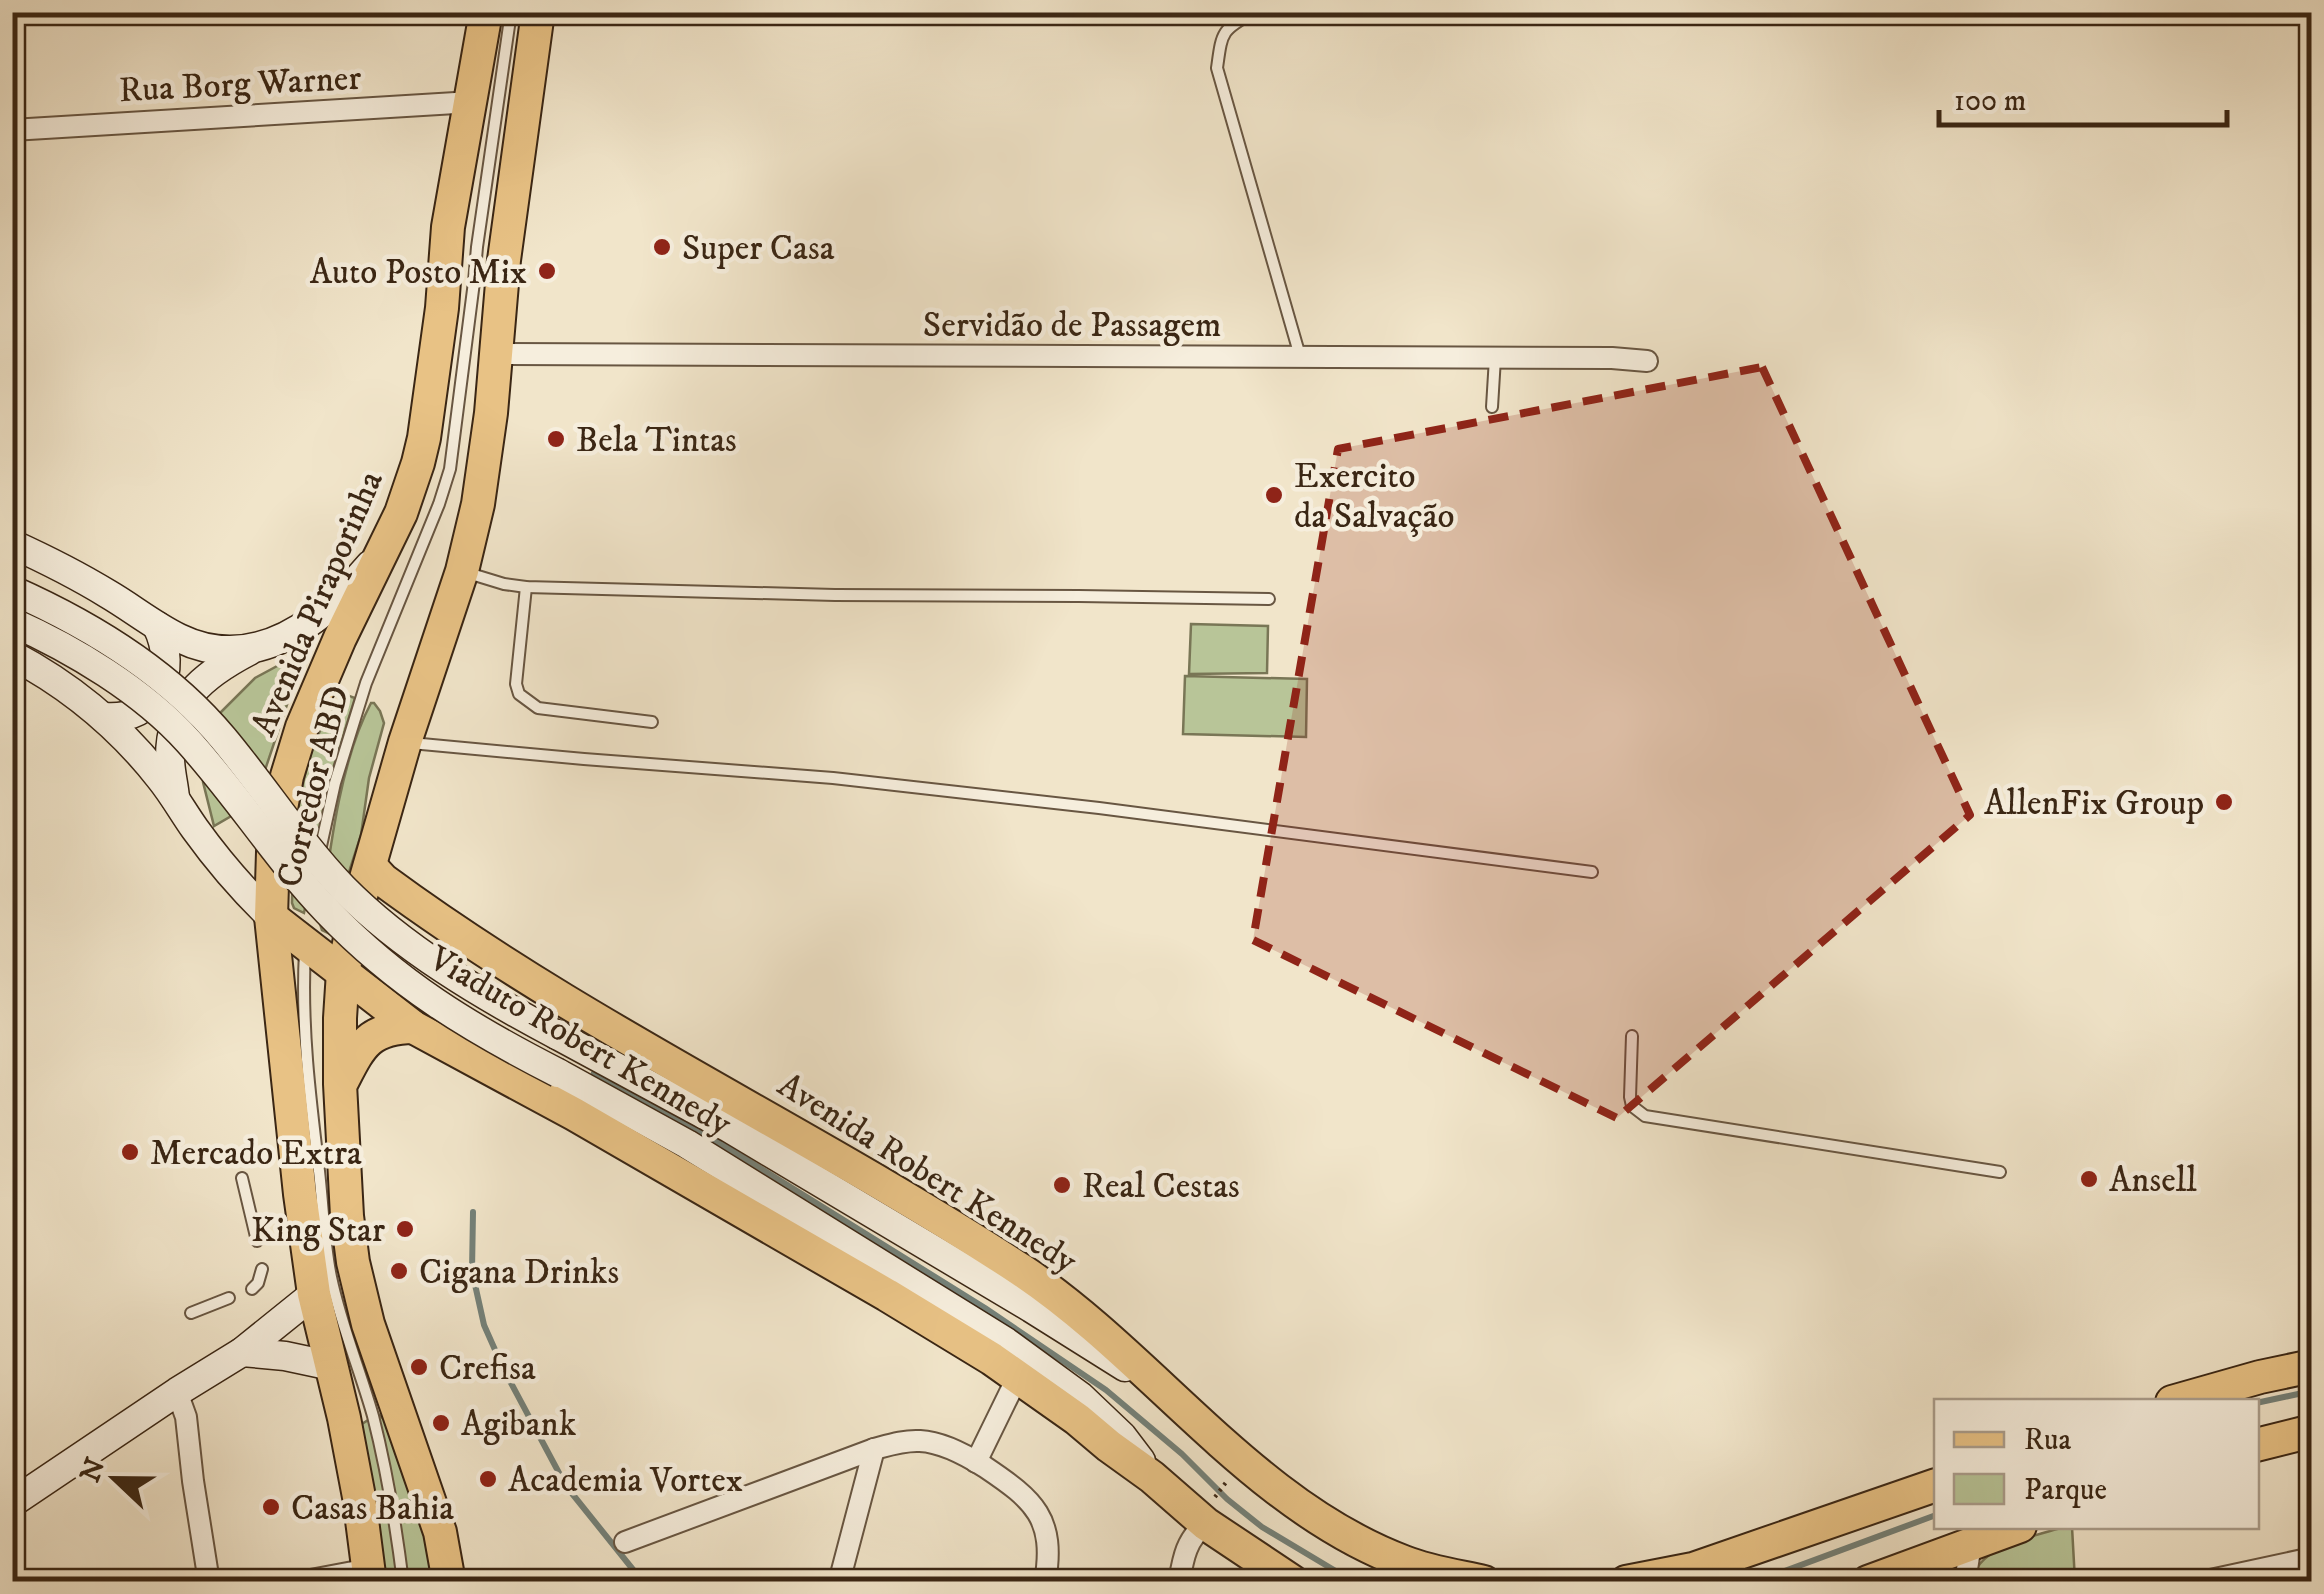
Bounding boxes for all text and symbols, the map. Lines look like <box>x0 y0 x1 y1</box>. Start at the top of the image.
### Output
street label: Rua Borg Warner <box>118 57 362 113</box>
scale bar <box>1939 65 2226 127</box>
text: 100 m <box>1954 83 2026 120</box>
place label: Super Casa <box>682 227 835 271</box>
marker: Super Casa <box>651 236 673 258</box>
place label: Auto Posto Mix <box>310 251 527 295</box>
marker: Auto Posto Mix <box>536 260 558 282</box>
street label: Servidão de Passagem <box>923 304 1221 348</box>
place label: Bela Tintas <box>576 419 737 463</box>
marker: Bela Tintas <box>545 428 567 450</box>
place label: Exercito da Salvação <box>1294 455 1455 539</box>
street label: Avenida Piraporinha <box>242 464 394 743</box>
marker: Exercito da Salvação <box>1263 484 1285 506</box>
street label: Corredor ABD <box>268 681 360 892</box>
place label: AllenFix Group <box>1984 782 2204 826</box>
marker: AllenFix Group <box>2213 791 2235 813</box>
street label: Viaduto Robert Kennedy <box>420 937 739 1147</box>
street label: Avenida Robert Kennedy <box>769 1064 1085 1284</box>
place label: Mercado Extra <box>150 1132 362 1176</box>
marker: Mercado Extra <box>119 1141 141 1163</box>
place label: Ansell <box>2109 1159 2197 1203</box>
place label: Real Cestas <box>1082 1165 1240 1209</box>
marker: Ansell <box>2078 1168 2100 1190</box>
marker: Real Cestas <box>1051 1174 1073 1196</box>
place label: King Star <box>251 1209 385 1253</box>
marker: King Star <box>394 1218 416 1240</box>
place label: Cigana Drinks <box>419 1251 619 1295</box>
marker: Cigana Drinks <box>388 1260 410 1282</box>
place label: Crefisa <box>439 1347 536 1391</box>
marker: Crefisa <box>408 1356 430 1378</box>
legend <box>1934 1399 2259 1529</box>
place label: Agibank <box>461 1403 576 1447</box>
marker: Agibank <box>430 1412 452 1434</box>
text: Rua <box>2024 1422 2071 1459</box>
north arrow <box>65 1429 165 1529</box>
text: N <box>73 1453 114 1487</box>
place label: Academia Vortex <box>508 1459 743 1503</box>
marker: Academia Vortex <box>477 1468 499 1490</box>
text: Parque <box>2024 1472 2107 1509</box>
place label: Casas Bahia <box>291 1487 454 1531</box>
marker: Casas Bahia <box>260 1496 282 1518</box>

